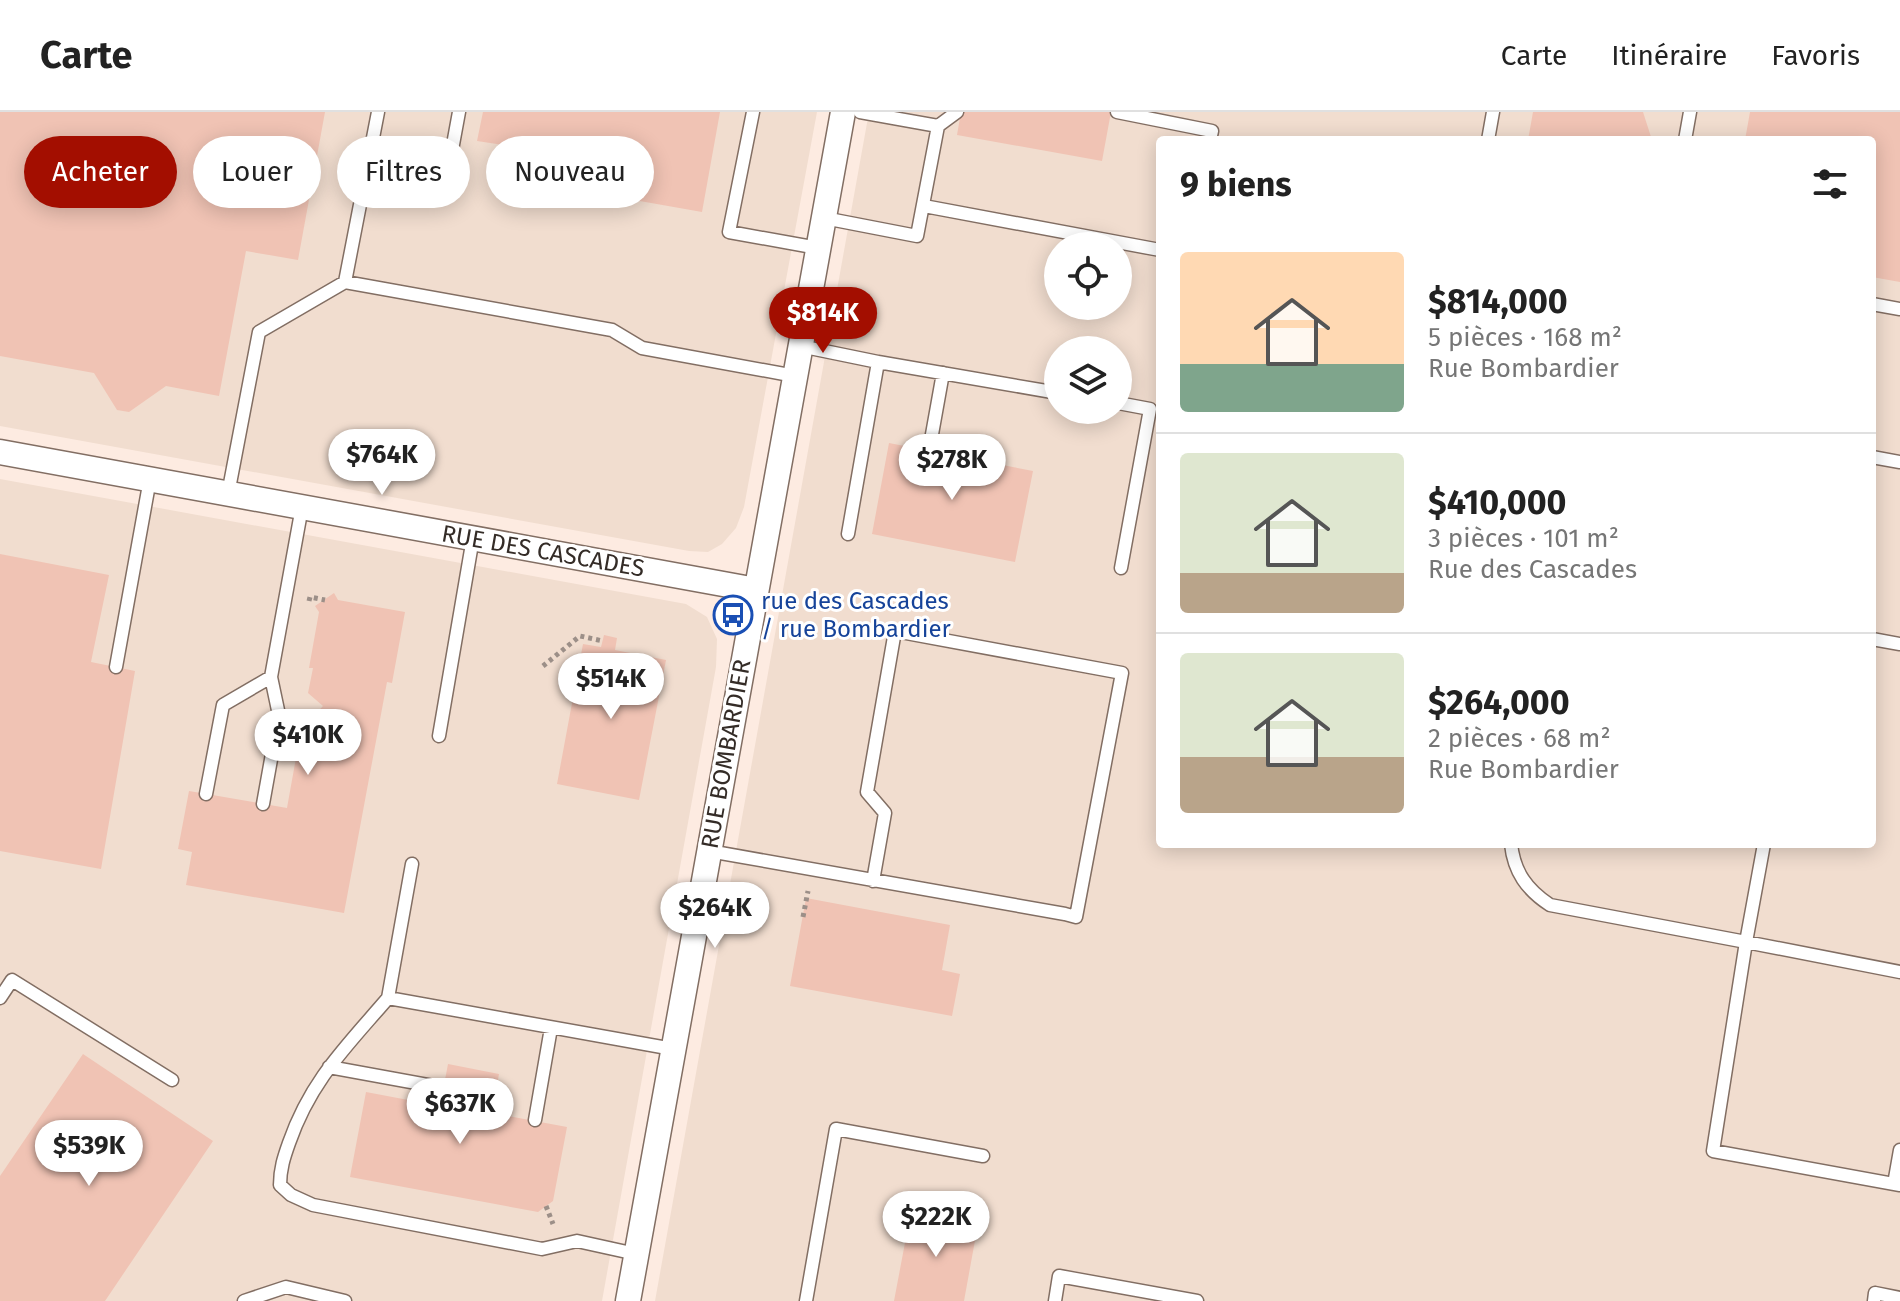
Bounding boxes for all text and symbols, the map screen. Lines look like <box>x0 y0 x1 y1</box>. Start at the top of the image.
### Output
text: Carte <box>40 32 133 78</box>
text: Carte <box>1501 39 1567 72</box>
text: Itinéraire <box>1611 39 1727 72</box>
text: Favoris <box>1771 39 1860 72</box>
chip: Acheter <box>24 136 177 208</box>
chip: Louer <box>193 136 321 208</box>
chip: Filtres <box>337 136 470 208</box>
chip: Nouveau <box>486 136 654 208</box>
icon: filters <box>1808 162 1852 206</box>
text: 9 biens <box>1180 164 1292 205</box>
map controls <box>1044 232 1132 424</box>
button: locate <box>1044 232 1132 320</box>
text: $814,000 <box>1428 281 1568 322</box>
icon: home <box>1244 284 1340 380</box>
pin: $814K <box>767 287 879 355</box>
text: $814K <box>787 297 859 328</box>
text: 5 pièces · 168 m² <box>1428 322 1622 353</box>
button: layers <box>1044 336 1132 424</box>
text: Rue Bombardier <box>1428 353 1619 384</box>
pin: $764K <box>326 429 438 497</box>
pin: $278K <box>896 434 1008 502</box>
text: $764K <box>346 439 418 470</box>
text: $278K <box>917 444 987 475</box>
text: $410,000 <box>1428 482 1566 523</box>
icon: home <box>1244 485 1340 581</box>
street label: RUE DES CASCADES <box>439 519 647 583</box>
text: 3 pièces · 101 m² <box>1428 523 1619 554</box>
text: Rue des Cascades <box>1428 554 1637 585</box>
place label: rue des Cascades / rue Bombardier <box>761 587 952 643</box>
bus stop icon: rue des Cascades / rue Bombardier <box>712 594 754 636</box>
pin: $514K <box>555 653 667 721</box>
street label: RUE BOMBARDIER <box>696 657 756 851</box>
text: $514K <box>576 663 646 694</box>
text: $264,000 <box>1428 682 1570 723</box>
icon: home <box>1244 685 1340 781</box>
pin: $410K <box>252 709 364 777</box>
text: $410K <box>273 719 343 750</box>
text: 2 pièces · 68 m² <box>1428 723 1611 754</box>
text: Rue Bombardier <box>1428 754 1619 785</box>
pin: $264K <box>659 882 771 950</box>
text: $264K <box>678 892 752 923</box>
pin: $637K <box>404 1078 516 1146</box>
text: $637K <box>425 1088 495 1119</box>
pin: $539K <box>33 1120 145 1188</box>
text: $539K <box>53 1130 125 1161</box>
pin: $222K <box>880 1191 992 1259</box>
text: $222K <box>901 1201 971 1232</box>

